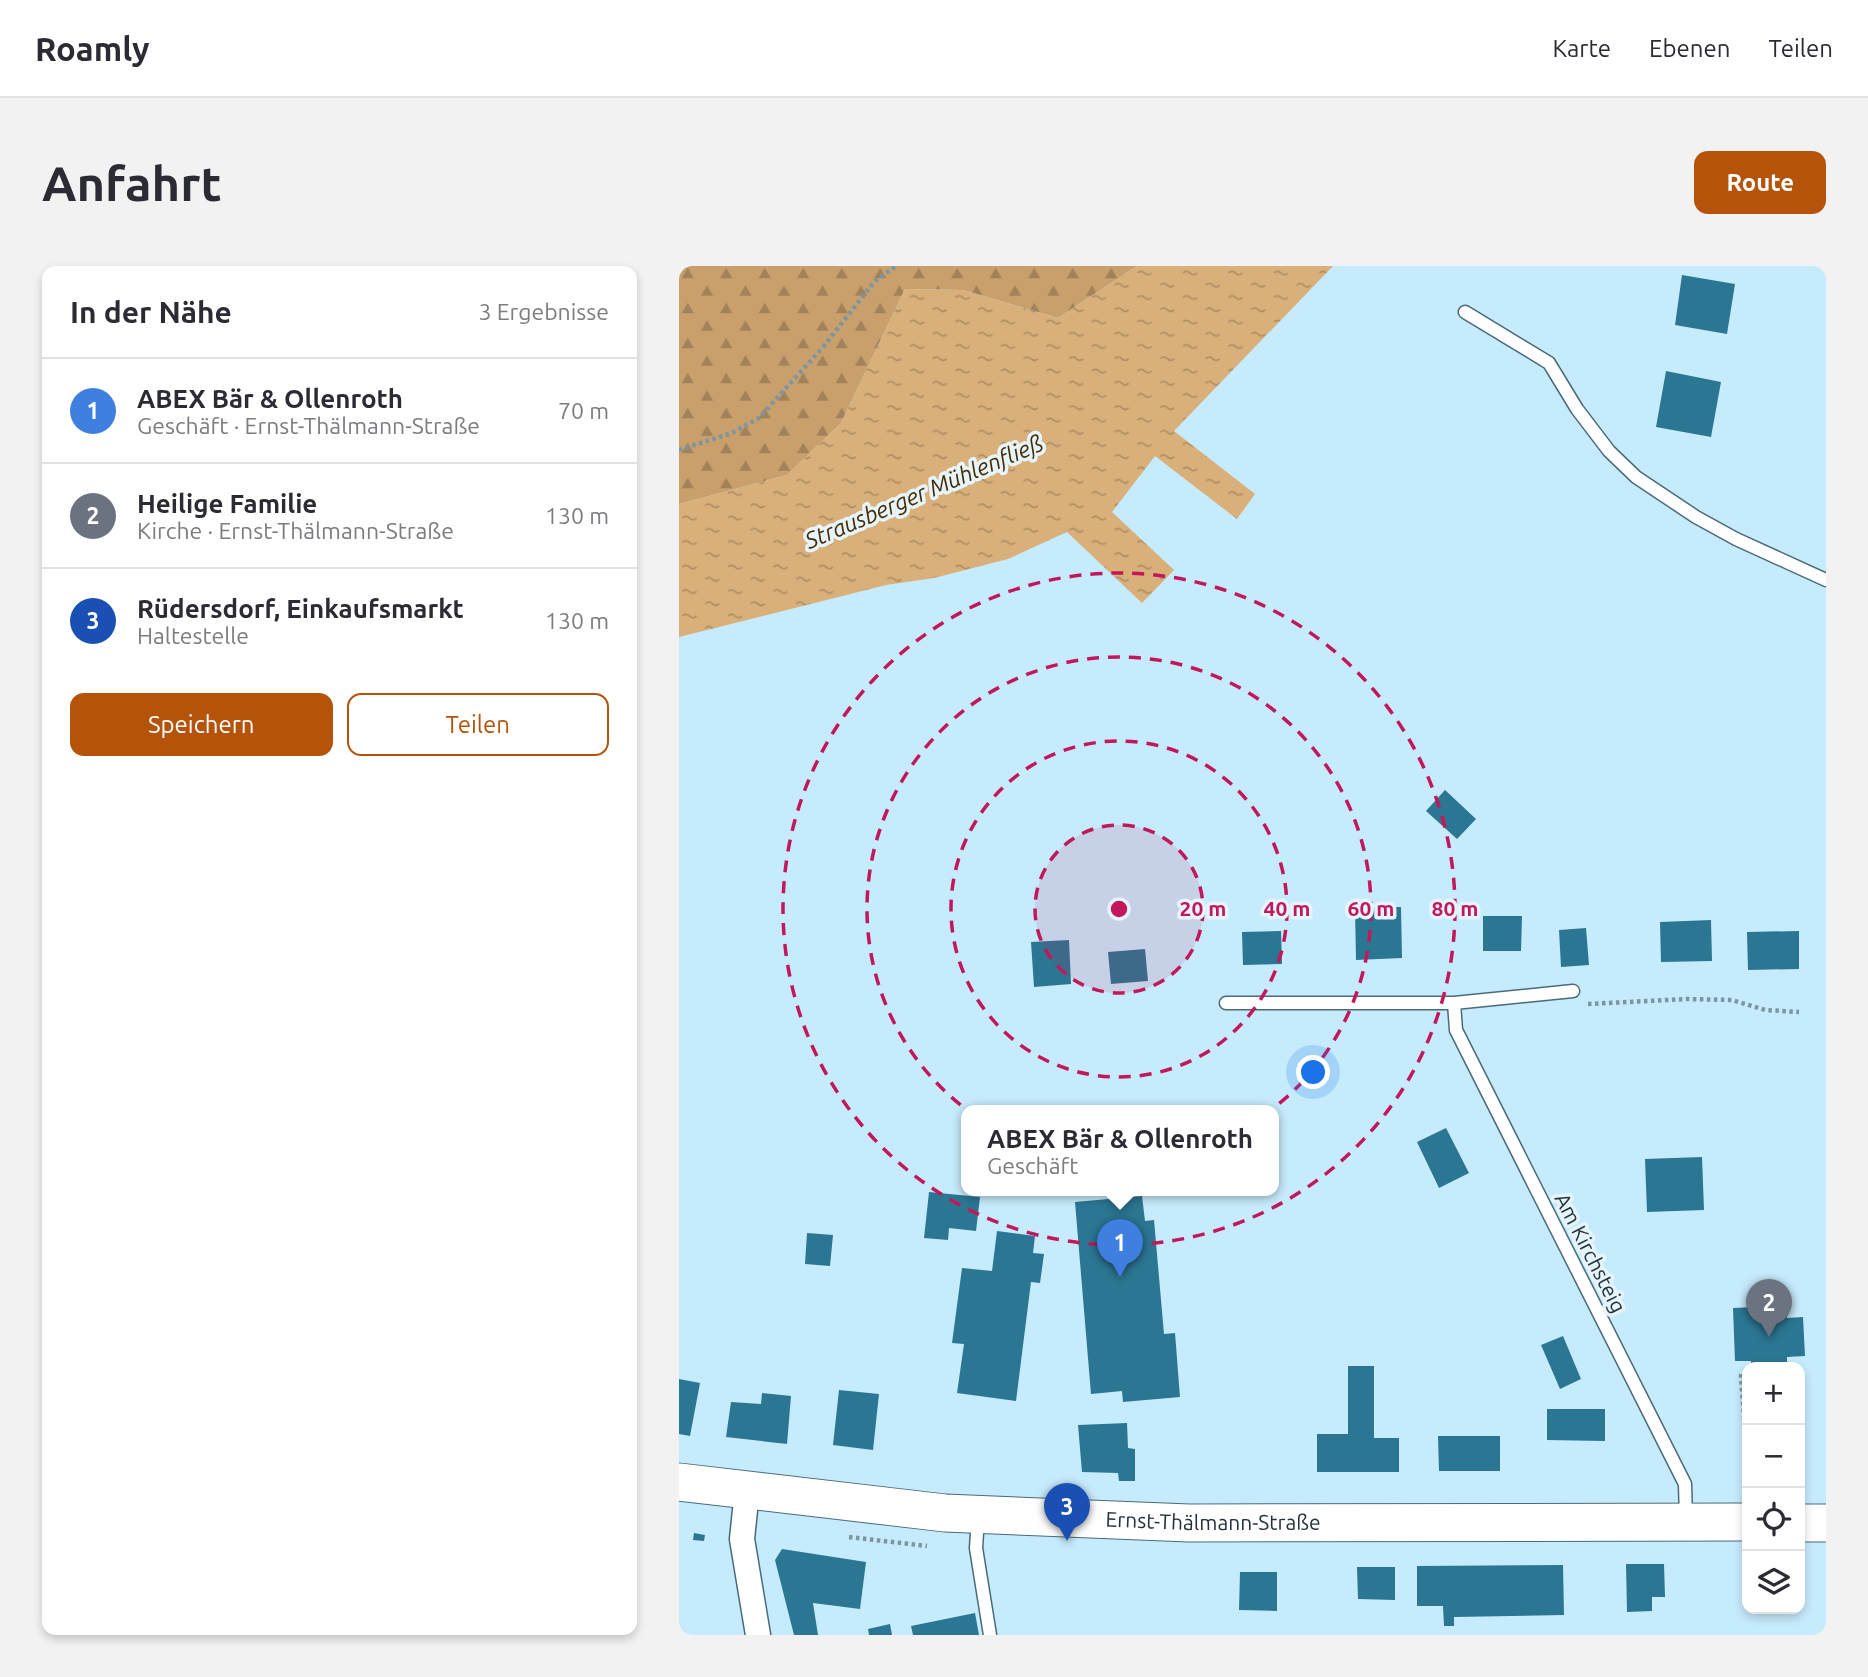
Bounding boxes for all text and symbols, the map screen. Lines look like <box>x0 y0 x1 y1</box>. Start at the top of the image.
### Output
text: Roamly <box>35 30 149 67</box>
text: Karte <box>1552 35 1611 62</box>
text: Ebenen <box>1649 35 1730 62</box>
text: Teilen <box>1768 35 1833 62</box>
button: Route <box>1694 151 1826 214</box>
text: Anfahrt <box>42 155 222 210</box>
text: In der Nähe <box>70 295 232 329</box>
text: 3 Ergebnisse <box>478 299 609 324</box>
text: ABEX Bär & Ollenroth <box>137 384 403 413</box>
text: 1 <box>87 398 99 423</box>
text: 70 m <box>558 398 609 423</box>
text: Geschäft · Ernst-Thälmann-Straße <box>137 413 480 438</box>
water label: Strausberger Mühlenfließ <box>800 430 1047 554</box>
text: Heilige Familie <box>137 489 317 518</box>
text: 2 <box>87 503 99 528</box>
text: 130 m <box>545 503 609 528</box>
text: Kirche · Ernst-Thälmann-Straße <box>137 518 454 543</box>
text: Rüdersdorf, Einkaufsmarkt <box>137 594 464 623</box>
text: 3 <box>87 608 99 633</box>
text: 130 m <box>545 608 609 633</box>
text: Haltestelle <box>137 623 249 648</box>
button: Speichern <box>70 693 333 756</box>
button: Teilen <box>347 693 609 756</box>
text: 20 m <box>1180 896 1226 920</box>
text: 40 m <box>1264 896 1310 920</box>
text: 60 m <box>1348 896 1394 920</box>
text: 80 m <box>1432 896 1478 920</box>
centre of rings <box>1107 897 1131 921</box>
your location <box>1296 1055 1330 1089</box>
popup <box>961 1105 1279 1196</box>
text: ABEX Bär & Ollenroth <box>987 1124 1253 1153</box>
text: Geschäft <box>987 1153 1078 1178</box>
street label: Am Kirchsteig <box>1551 1189 1631 1316</box>
pin: 1 <box>1097 1219 1143 1277</box>
pin: 2 <box>1746 1279 1792 1337</box>
map controls <box>1742 1362 1805 1614</box>
button: + <box>1742 1362 1805 1425</box>
button: − <box>1742 1425 1805 1488</box>
pin: 3 <box>1044 1483 1090 1541</box>
button: locate <box>1742 1488 1805 1551</box>
street label: Ernst-Thälmann-Straße <box>1105 1507 1321 1534</box>
button: layers <box>1742 1551 1805 1614</box>

